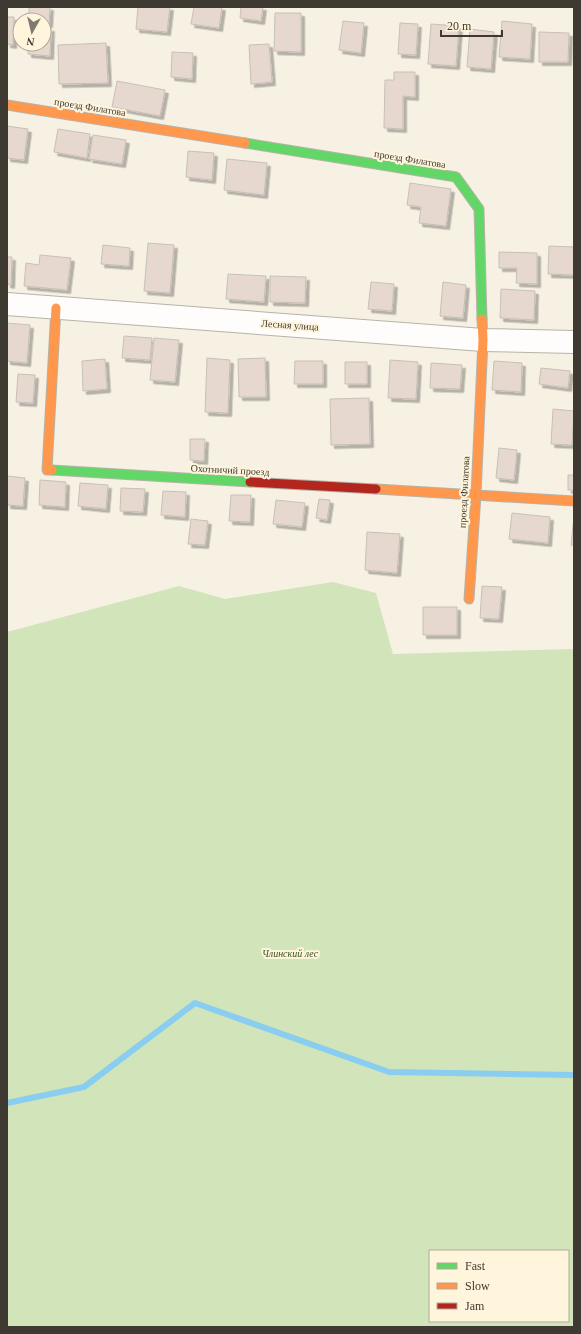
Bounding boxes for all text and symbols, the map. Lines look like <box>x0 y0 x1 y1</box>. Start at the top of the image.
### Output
north arrow <box>12 12 52 52</box>
scale bar <box>441 12 502 38</box>
text: 20 m <box>447 19 472 33</box>
text: N <box>26 35 35 48</box>
street label: проезд Филатова <box>54 96 127 118</box>
street label: проезд Филатова <box>374 148 447 170</box>
street label: Лесная улица <box>261 318 320 333</box>
street label: проезд Филатова <box>457 455 471 528</box>
street label: Охотничий проезд <box>190 462 270 478</box>
park label: Члинский лес <box>262 948 319 959</box>
legend <box>429 1250 569 1322</box>
text: Fast <box>465 1259 486 1273</box>
text: Slow <box>465 1279 490 1293</box>
text: Jam <box>465 1299 485 1313</box>

